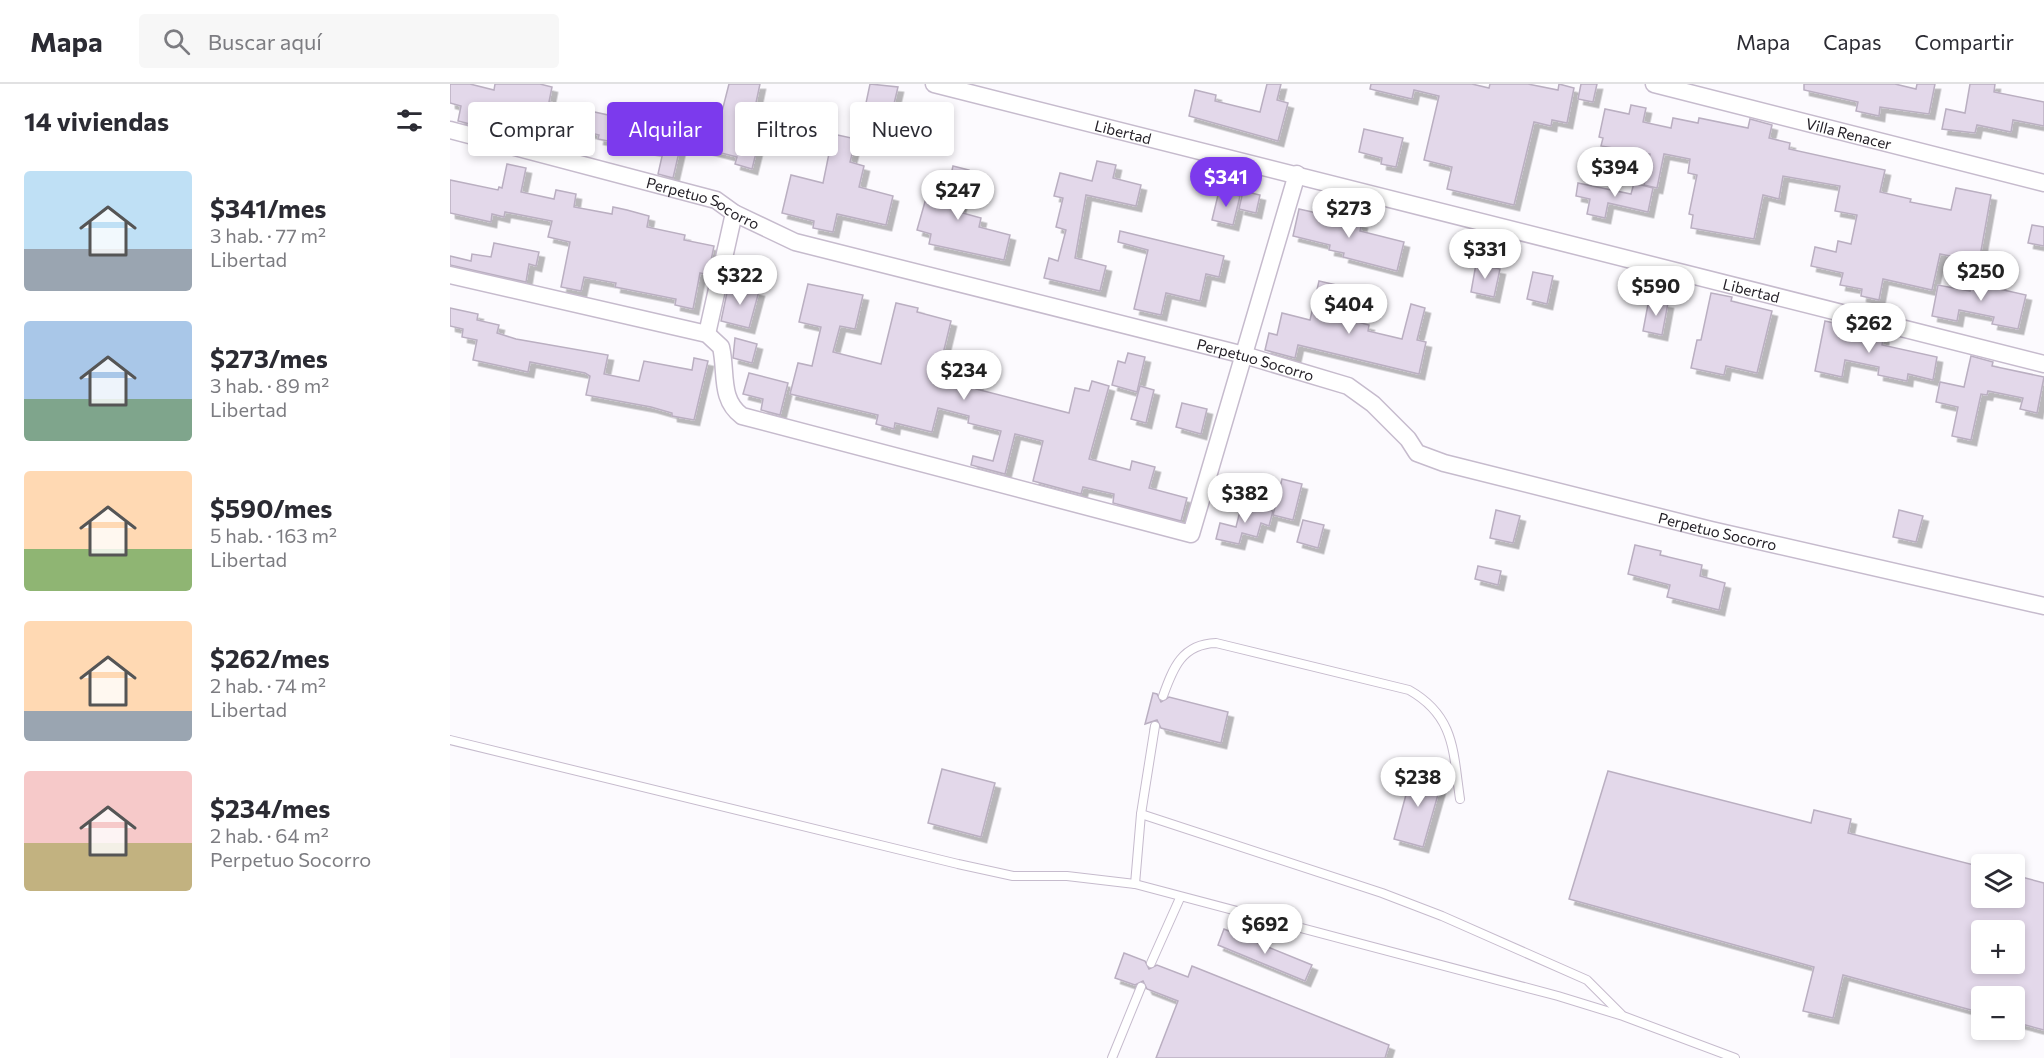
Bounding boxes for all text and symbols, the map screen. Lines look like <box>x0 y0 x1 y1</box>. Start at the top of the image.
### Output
search box <box>139 14 559 68</box>
text: Mapa <box>30 24 103 58</box>
icon: search <box>160 25 193 58</box>
text: Buscar aquí <box>208 28 322 55</box>
text: Mapa <box>1736 29 1790 54</box>
text: Capas <box>1823 29 1882 54</box>
text: Compartir <box>1915 29 2014 54</box>
chip: Comprar <box>468 102 595 156</box>
chip: Alquilar <box>607 102 723 156</box>
chip: Filtros <box>735 102 838 156</box>
chip: Nuevo <box>850 102 954 156</box>
icon: filters <box>393 104 426 137</box>
text: 14 viviendas <box>24 105 169 136</box>
street label: Villa Renacer <box>1804 114 1894 153</box>
street label: Libertad <box>1093 116 1153 148</box>
pin: $394 <box>1579 147 1651 198</box>
text: $394 <box>1591 154 1639 178</box>
pin: $341 <box>1190 157 1262 208</box>
text: $341 <box>1204 164 1248 188</box>
pin: $247 <box>922 170 994 221</box>
street label: Perpetuo Socorro <box>644 173 763 233</box>
text: $247 <box>935 177 981 201</box>
pin: $273 <box>1313 188 1385 239</box>
text: $341/mes <box>210 192 326 223</box>
icon: home <box>72 195 144 267</box>
text: $273 <box>1326 195 1372 219</box>
text: 3 hab. · 77 m² <box>210 223 326 247</box>
pin: $331 <box>1449 229 1521 280</box>
text: $331 <box>1463 236 1507 260</box>
text: Libertad <box>210 247 287 271</box>
pin: $250 <box>1945 251 2017 302</box>
pin: $322 <box>704 255 776 306</box>
text: $250 <box>1957 258 2005 282</box>
text: $322 <box>717 262 763 286</box>
pin: $590 <box>1620 266 1692 317</box>
text: $590 <box>1632 273 1680 297</box>
street label: Libertad <box>1721 274 1782 306</box>
pin: $404 <box>1313 284 1385 335</box>
text: $404 <box>1324 291 1374 315</box>
pin: $262 <box>1833 303 1905 354</box>
text: $262 <box>1846 310 1892 334</box>
street label: Perpetuo Socorro <box>1195 334 1316 384</box>
text: $273/mes <box>210 342 328 373</box>
icon: home <box>72 345 144 417</box>
pin: $234 <box>928 350 1000 401</box>
text: $234 <box>941 357 987 381</box>
text: 3 hab. · 89 m² <box>210 373 329 397</box>
text: Libertad <box>210 397 287 421</box>
pin: $382 <box>1209 473 1281 524</box>
text: $382 <box>1222 480 1268 504</box>
text: $590/mes <box>210 492 332 523</box>
icon: home <box>72 495 144 567</box>
street label: Perpetuo Socorro <box>1657 508 1779 554</box>
text: 5 hab. · 163 m² <box>210 523 337 547</box>
text: Libertad <box>210 547 287 571</box>
text: $262/mes <box>210 642 330 673</box>
icon: home <box>72 645 144 717</box>
text: 2 hab. · 74 m² <box>210 673 326 697</box>
text: Libertad <box>210 697 287 721</box>
pin: $238 <box>1382 757 1454 808</box>
text: $238 <box>1395 764 1441 788</box>
text: $234/mes <box>210 792 330 823</box>
icon: home <box>72 795 144 867</box>
text: 2 hab. · 64 m² <box>210 823 329 847</box>
text: Perpetuo Socorro <box>210 847 371 871</box>
map controls <box>1971 854 2025 1040</box>
button: layers <box>1971 854 2025 908</box>
pin: $692 <box>1229 904 1301 955</box>
text: $692 <box>1241 911 1289 935</box>
button: + <box>1971 920 2025 974</box>
button: − <box>1971 986 2025 1040</box>

